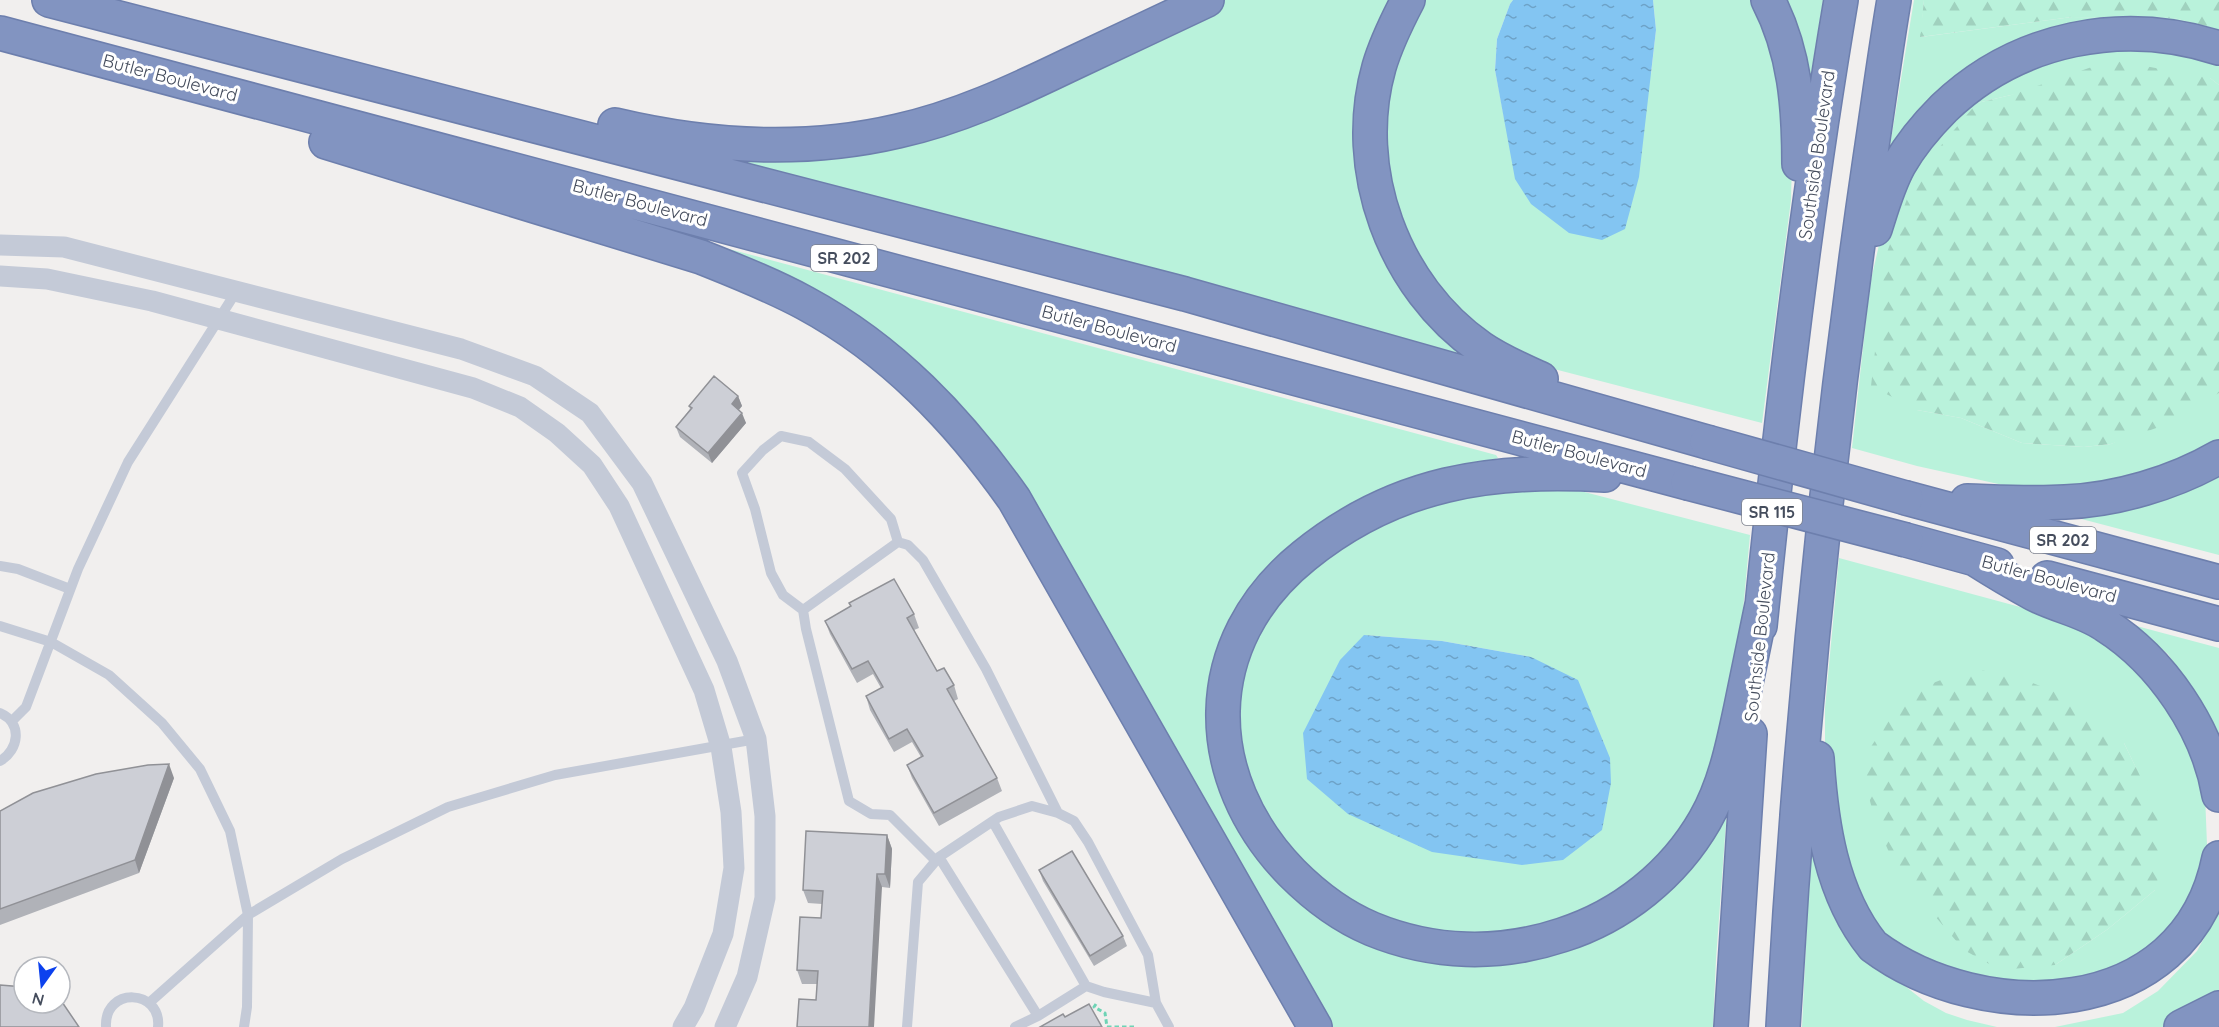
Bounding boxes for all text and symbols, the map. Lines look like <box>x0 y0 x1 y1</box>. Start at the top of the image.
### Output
street label: Butler Boulevard <box>100 48 240 107</box>
street label: Southside Boulevard <box>1793 69 1840 241</box>
street label: Butler Boulevard <box>570 173 710 232</box>
road number: SR 202 <box>811 245 877 271</box>
street label: Butler Boulevard <box>1039 299 1179 358</box>
street label: Butler Boulevard <box>1509 424 1649 483</box>
road number: SR 115 <box>1742 499 1802 525</box>
road number: SR 202 <box>2030 527 2096 553</box>
street label: Butler Boulevard <box>1979 549 2119 608</box>
street label: Southside Boulevard <box>1739 551 1780 723</box>
north arrow <box>12 955 72 1015</box>
text: N <box>30 988 46 1011</box>

